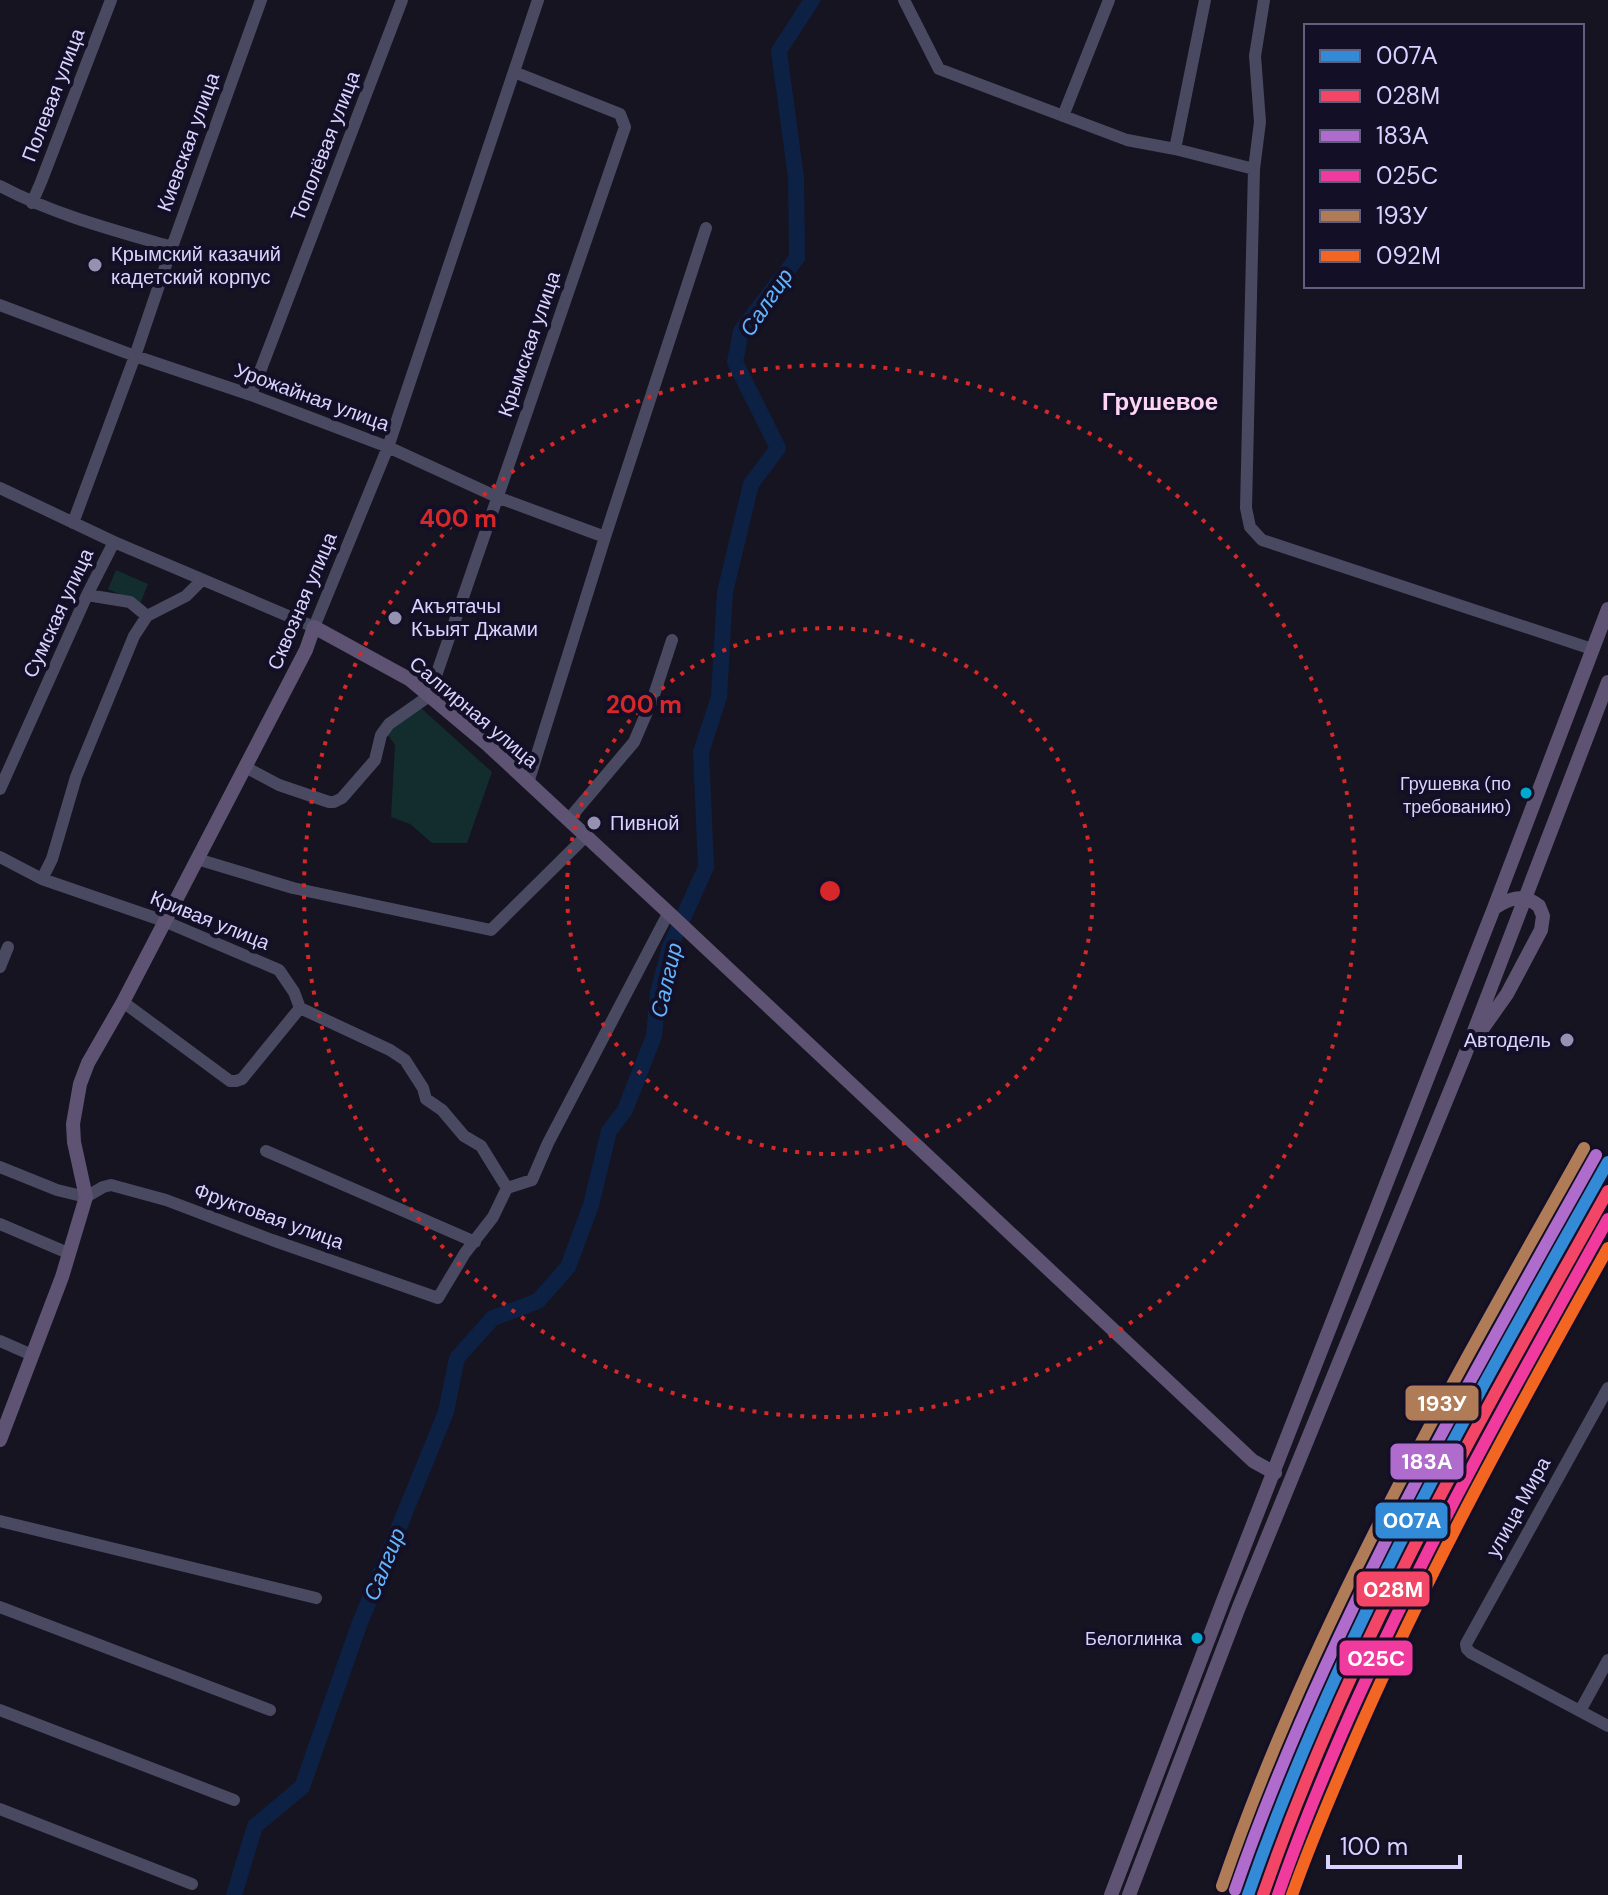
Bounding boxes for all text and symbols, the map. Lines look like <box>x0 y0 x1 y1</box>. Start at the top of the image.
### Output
street label: Полевая улица <box>16 24 91 165</box>
legend <box>1304 24 1584 288</box>
text: 007А <box>1376 40 1437 71</box>
street label: Тополёвая улица <box>284 66 366 225</box>
street label: Киевская улица <box>151 68 225 215</box>
text: 028М <box>1376 80 1440 111</box>
text: 183А <box>1376 120 1428 151</box>
text: 025С <box>1376 160 1438 191</box>
text: 193У <box>1376 200 1428 231</box>
text: 092М <box>1376 240 1441 271</box>
place label: Крымский казачий кадетский корпус <box>111 241 281 290</box>
marker: Крымский казачий кадетский корпус <box>86 256 104 274</box>
water label: Салгир <box>733 263 800 342</box>
street label: Крымская улица <box>492 267 566 420</box>
street label: Урожайная улица <box>231 357 394 437</box>
district label: Грушевое <box>1102 386 1218 417</box>
text: 400 m <box>419 503 497 534</box>
street label: Сквозная улица <box>261 527 343 674</box>
street label: Сумская улица <box>17 544 100 682</box>
place label: Акъятачы Къыят Джами <box>411 593 538 642</box>
marker: Акъятачы Къыят Джами <box>386 609 404 627</box>
street label: Салгирная улица <box>404 651 544 774</box>
text: 200 m <box>606 689 682 720</box>
place label: Грушевка (по требованию) <box>1400 772 1511 819</box>
marker: Грушевка (по требованию) <box>1518 785 1534 801</box>
place label: Пивной <box>610 810 680 836</box>
marker: Пивной <box>585 814 603 832</box>
centre of rings <box>816 877 844 905</box>
street label: Кривая улица <box>146 884 274 956</box>
water label: Салгир <box>644 940 689 1020</box>
place label: Автодель <box>1464 1027 1551 1053</box>
marker: Автодель <box>1558 1031 1576 1049</box>
street label: Фруктовая улица <box>190 1177 348 1255</box>
line badge: 193У <box>1404 1384 1480 1422</box>
text: 193У <box>1418 1389 1467 1418</box>
line badge: 183А <box>1389 1442 1465 1481</box>
text: 183А <box>1401 1447 1453 1476</box>
street label: улица Мира <box>1480 1452 1557 1562</box>
line badge: 007А <box>1374 1501 1449 1540</box>
text: 007А <box>1383 1506 1441 1535</box>
water label: Салгир <box>357 1524 412 1605</box>
line badge: 028М <box>1355 1570 1431 1608</box>
text: 028М <box>1363 1575 1423 1604</box>
place label: Белоглинка <box>1085 1627 1183 1651</box>
marker: Белоглинка <box>1189 1630 1205 1646</box>
line badge: 025С <box>1338 1639 1414 1677</box>
text: 025С <box>1347 1644 1405 1673</box>
scale bar <box>1328 1819 1460 1869</box>
text: 100 m <box>1340 1831 1408 1862</box>

